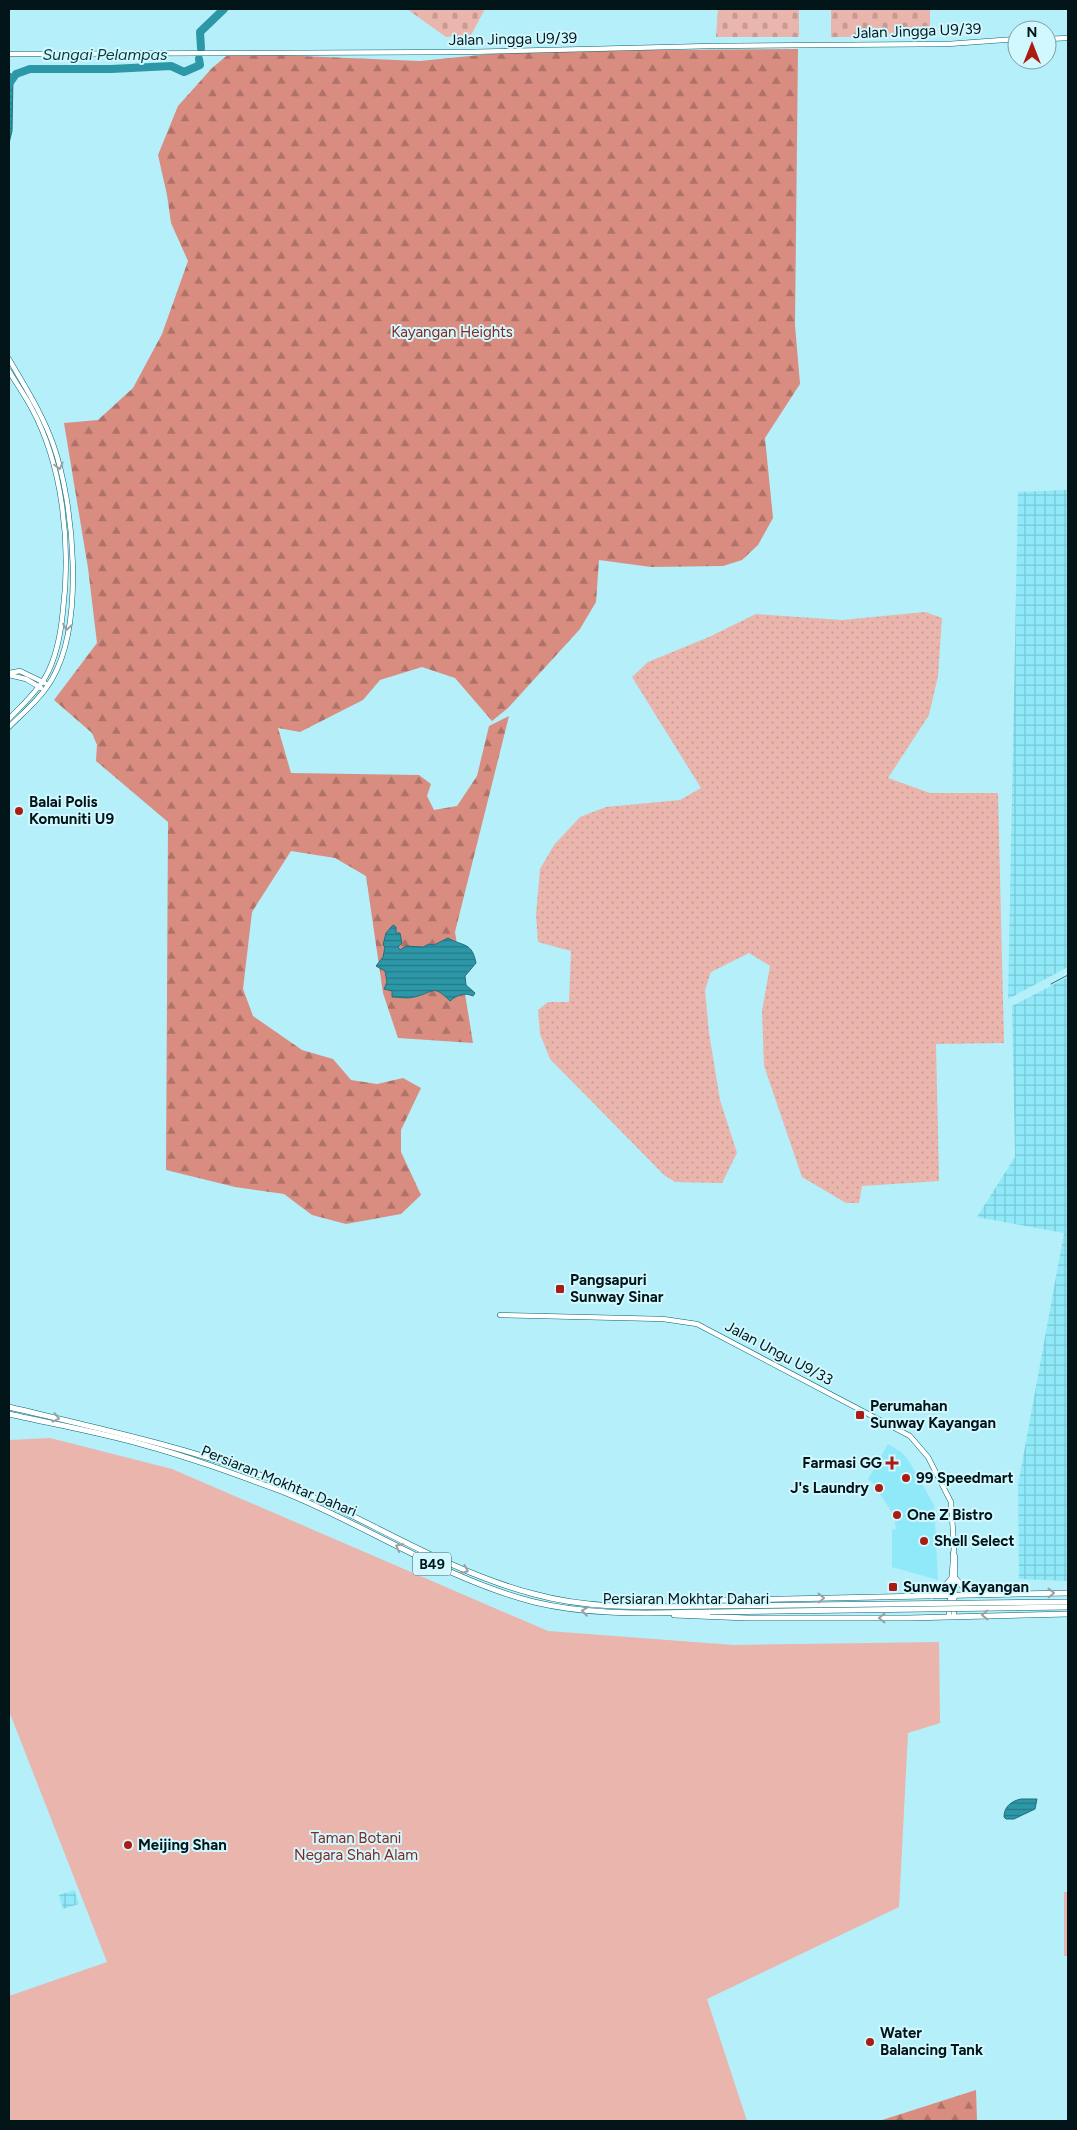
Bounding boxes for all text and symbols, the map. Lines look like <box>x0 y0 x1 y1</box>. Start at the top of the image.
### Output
street label: Jalan Jingga U9/39 <box>852 20 982 42</box>
north arrow <box>1007 20 1057 70</box>
text: N <box>1027 24 1037 41</box>
street label: Jalan Jingga U9/39 <box>449 29 577 49</box>
water label: Sungai Pelampas <box>43 45 168 64</box>
park label: Kayangan Heights <box>391 323 513 341</box>
one-way arrow <box>53 462 64 471</box>
one-way arrow <box>63 623 73 632</box>
place label: Balai Polis Komuniti U9 <box>29 793 114 828</box>
marker: Balai Polis Komuniti U9 <box>13 805 25 817</box>
place label: Pangsapuri Sunway Sinar <box>570 1271 664 1306</box>
marker: Pangsapuri Sunway Sinar <box>554 1283 566 1295</box>
street label: Jalan Ungu U9/33 <box>722 1317 836 1389</box>
place label: Perumahan Sunway Kayangan <box>870 1397 996 1432</box>
marker: Perumahan Sunway Kayangan <box>854 1409 866 1421</box>
one-way arrow <box>52 1412 61 1423</box>
street label: Persiaran Mokhtar Dahari <box>199 1441 359 1521</box>
place label: Farmasi GG <box>802 1454 882 1472</box>
marker: Farmasi GG <box>886 1457 898 1469</box>
place label: 99 Speedmart <box>916 1469 1013 1487</box>
marker: 99 Speedmart <box>900 1472 912 1484</box>
place label: J's Laundry <box>790 1479 869 1497</box>
marker: J's Laundry <box>873 1482 885 1494</box>
place label: One Z Bistro <box>907 1506 993 1524</box>
marker: One Z Bistro <box>891 1509 903 1521</box>
place label: Shell Select <box>934 1532 1015 1550</box>
marker: Shell Select <box>918 1535 930 1547</box>
one-way arrow <box>396 1543 405 1553</box>
road number: B49 <box>413 1552 451 1576</box>
one-way arrow <box>460 1564 469 1575</box>
place label: Sunway Kayangan <box>903 1578 1029 1596</box>
marker: Sunway Kayangan <box>887 1581 899 1593</box>
one-way arrow <box>1048 1588 1055 1598</box>
street label: Persiaran Mokhtar Dahari <box>603 1590 769 1608</box>
one-way arrow <box>818 1593 826 1603</box>
one-way arrow <box>581 1606 589 1617</box>
one-way arrow <box>980 1610 988 1620</box>
one-way arrow <box>878 1613 886 1623</box>
park label: Taman Botani Negara Shah Alam <box>294 1829 418 1864</box>
place label: Meijing Shan <box>138 1836 227 1854</box>
marker: Meijing Shan <box>122 1839 134 1851</box>
place label: Water Balancing Tank <box>880 2024 983 2059</box>
marker: Water Balancing Tank <box>864 2036 876 2048</box>

